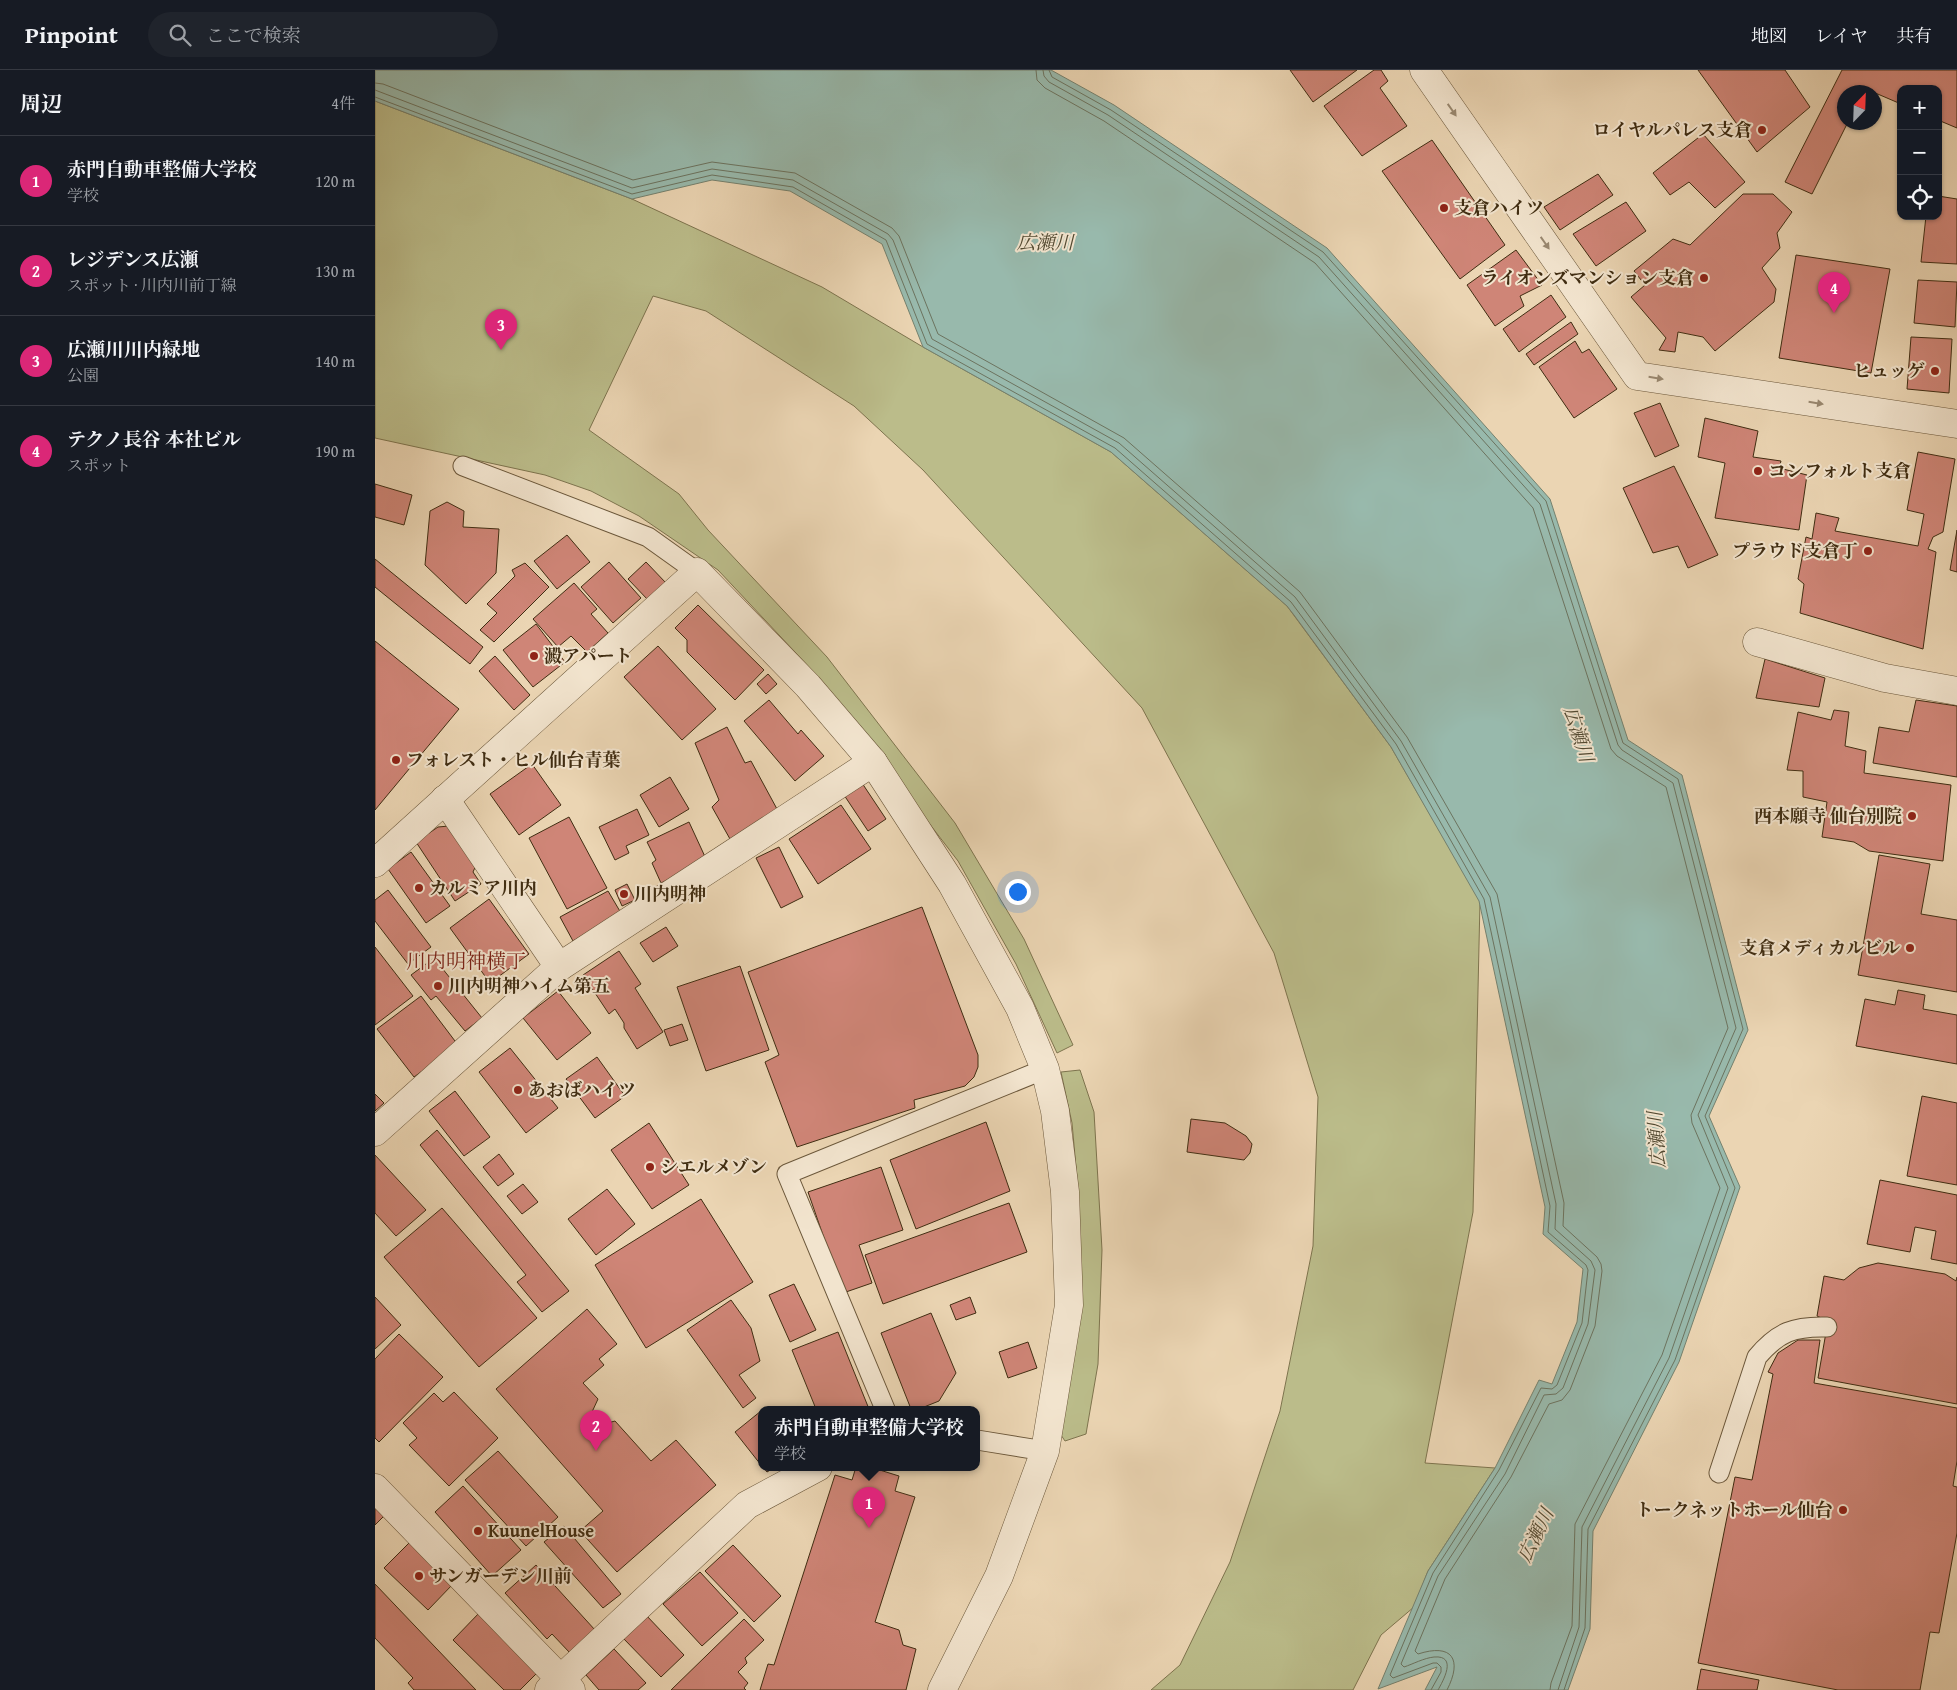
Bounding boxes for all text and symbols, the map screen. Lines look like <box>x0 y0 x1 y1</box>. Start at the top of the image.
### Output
search box <box>148 12 498 57</box>
text: Pinpoint <box>25 17 118 52</box>
icon: search <box>166 21 194 49</box>
text: ここで検索 <box>206 21 301 49</box>
text: 地図 <box>1751 22 1787 49</box>
text: レイヤ <box>1815 22 1868 49</box>
text: 共有 <box>1896 22 1932 49</box>
north arrow <box>1837 85 1882 130</box>
map controls <box>1897 85 1942 220</box>
button: + <box>1897 85 1942 130</box>
text: 周辺 <box>20 88 62 119</box>
text: 4件 <box>331 91 355 115</box>
one-way arrow <box>1447 103 1457 117</box>
place label: ロイヤルパレス支倉 <box>1593 116 1752 143</box>
marker: ロイヤルパレス支倉 <box>1756 124 1768 136</box>
button: − <box>1897 130 1942 175</box>
text: 赤門自動車整備大学校 <box>67 155 257 183</box>
text: 1 <box>32 169 40 193</box>
text: 120 m <box>315 169 355 193</box>
button: locate <box>1897 175 1942 220</box>
text: 学校 <box>67 183 99 207</box>
place label: 支倉ハイツ <box>1454 194 1544 221</box>
marker: 支倉ハイツ <box>1438 202 1450 214</box>
water label: 広瀬川 <box>1016 228 1075 256</box>
one-way arrow <box>1540 236 1550 250</box>
text: レジデンス広瀬 <box>67 245 199 273</box>
text: 2 <box>32 259 40 283</box>
text: 130 m <box>315 259 355 283</box>
place label: ライオンズマンション支倉 <box>1481 264 1694 291</box>
marker: ライオンズマンション支倉 <box>1698 272 1710 284</box>
pin: 4 <box>1818 272 1850 313</box>
text: スポット · 川内川前丁線 <box>67 273 237 297</box>
pin: 3 <box>485 309 517 350</box>
text: 広瀬川川内緑地 <box>67 335 200 363</box>
text: 3 <box>32 349 40 373</box>
text: 140 m <box>315 349 355 373</box>
place label: ヒュッゲ <box>1853 357 1925 384</box>
text: 公園 <box>67 363 99 387</box>
marker: ヒュッゲ <box>1929 365 1941 377</box>
one-way arrow <box>1648 375 1664 383</box>
one-way arrow <box>1809 399 1825 407</box>
text: テクノ長谷 本社ビル <box>67 425 241 453</box>
text: 4 <box>32 439 40 463</box>
text: 190 m <box>315 439 355 463</box>
text: スポット <box>67 453 131 477</box>
place label: コンフォルト支倉 <box>1768 457 1911 484</box>
marker: コンフォルト支倉 <box>1752 465 1764 477</box>
place label: プラウド支倉丁 <box>1732 537 1858 564</box>
marker: プラウド支倉丁 <box>1862 545 1874 557</box>
place label: 澱アパート <box>544 642 633 669</box>
marker: 澱アパート <box>528 650 540 662</box>
water label: 広瀬川 <box>1557 703 1602 767</box>
place label: フォレスト・ヒル仙台青葉 <box>406 746 621 773</box>
marker: フォレスト・ヒル仙台青葉 <box>390 754 402 766</box>
place label: 西本願寺 仙台別院 <box>1754 802 1902 829</box>
marker: 西本願寺 仙台別院 <box>1906 810 1918 822</box>
place label: カルミア川内 <box>429 874 537 901</box>
your location <box>1005 879 1031 905</box>
place label: 川内明神 <box>634 880 706 907</box>
marker: カルミア川内 <box>413 882 425 894</box>
marker: 川内明神 <box>618 888 630 900</box>
place label: 支倉メディカルビル <box>1739 934 1900 961</box>
marker: 支倉メディカルビル <box>1904 942 1916 954</box>
district label: 川内明神横丁 <box>406 946 526 975</box>
place label: 川内明神ハイム第五 <box>448 972 610 999</box>
marker: 川内明神ハイム第五 <box>432 980 444 992</box>
place label: あおばハイツ <box>528 1076 636 1103</box>
marker: あおばハイツ <box>512 1084 524 1096</box>
water label: 広瀬川 <box>1640 1109 1672 1169</box>
place label: シエルメゾン <box>660 1153 767 1180</box>
marker: シエルメゾン <box>644 1161 656 1173</box>
popup <box>758 1406 980 1471</box>
pin: 2 <box>580 1410 612 1451</box>
text: 赤門自動車整備大学校 <box>774 1413 964 1441</box>
text: 学校 <box>774 1441 806 1465</box>
pin: 1 <box>853 1487 885 1528</box>
place label: トークネットホール仙台 <box>1636 1496 1833 1523</box>
water label: 広瀬川 <box>1510 1501 1561 1567</box>
marker: トークネットホール仙台 <box>1837 1504 1849 1516</box>
place label: KuunelHouse <box>488 1517 594 1544</box>
marker: KuunelHouse <box>472 1525 484 1537</box>
place label: サンガーデン川前 <box>429 1562 572 1589</box>
marker: サンガーデン川前 <box>413 1570 425 1582</box>

